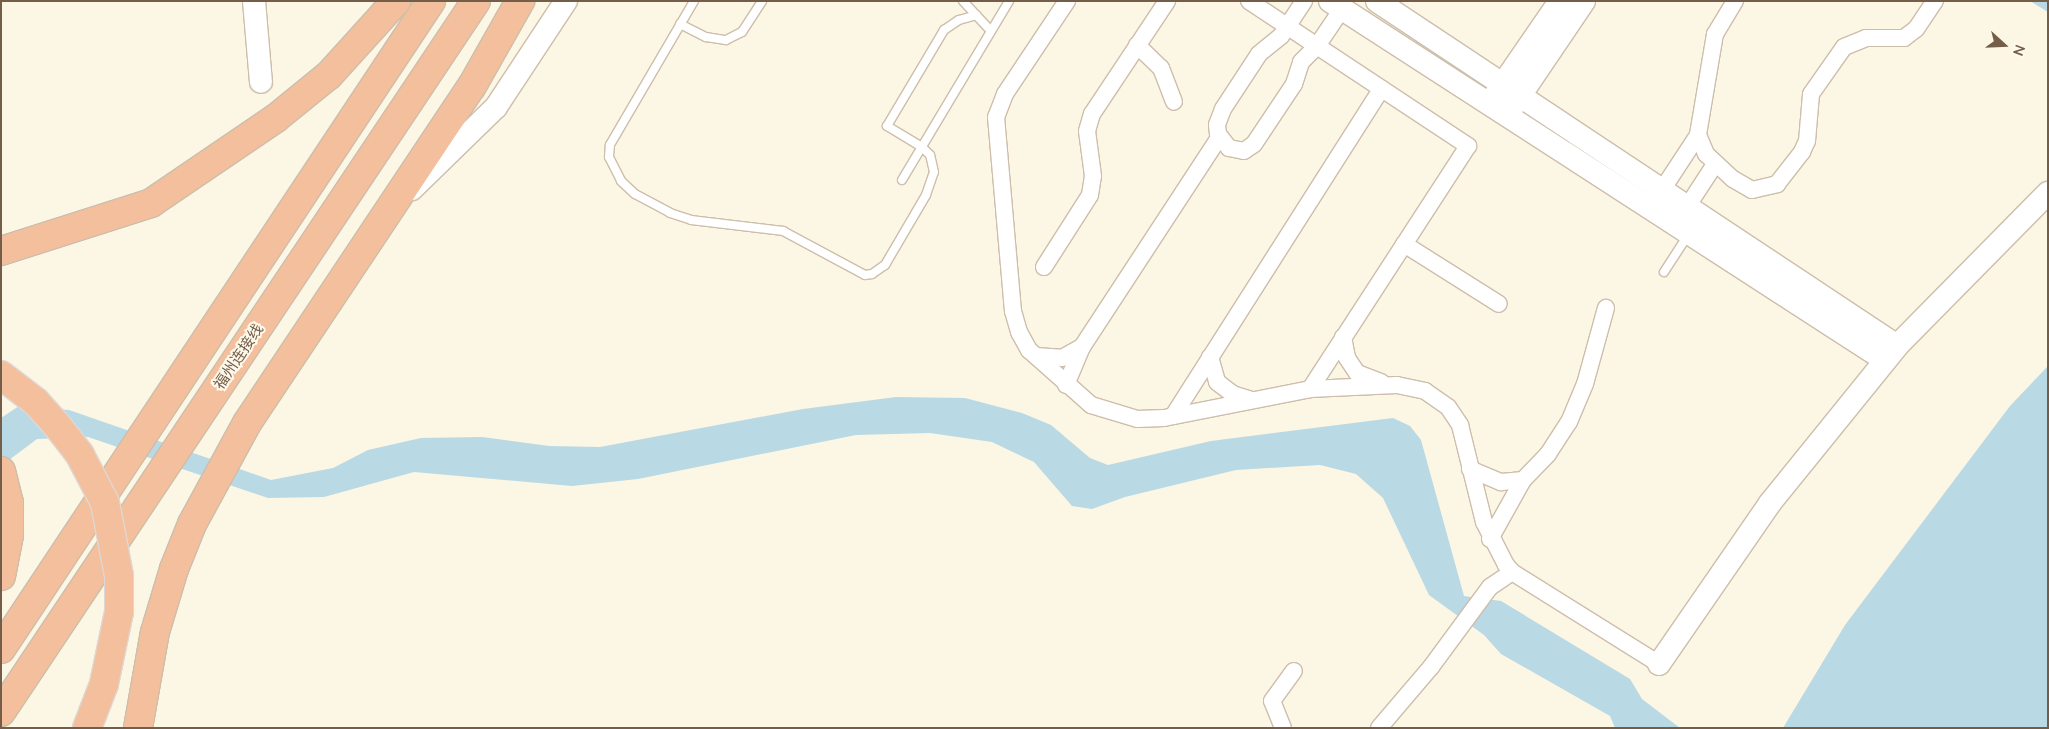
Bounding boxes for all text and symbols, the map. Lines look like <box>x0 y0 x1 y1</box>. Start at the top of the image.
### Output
north arrow <box>1979 20 2029 70</box>
text: N <box>2008 42 2029 58</box>
street label: 福州连接线 <box>211 321 267 393</box>

